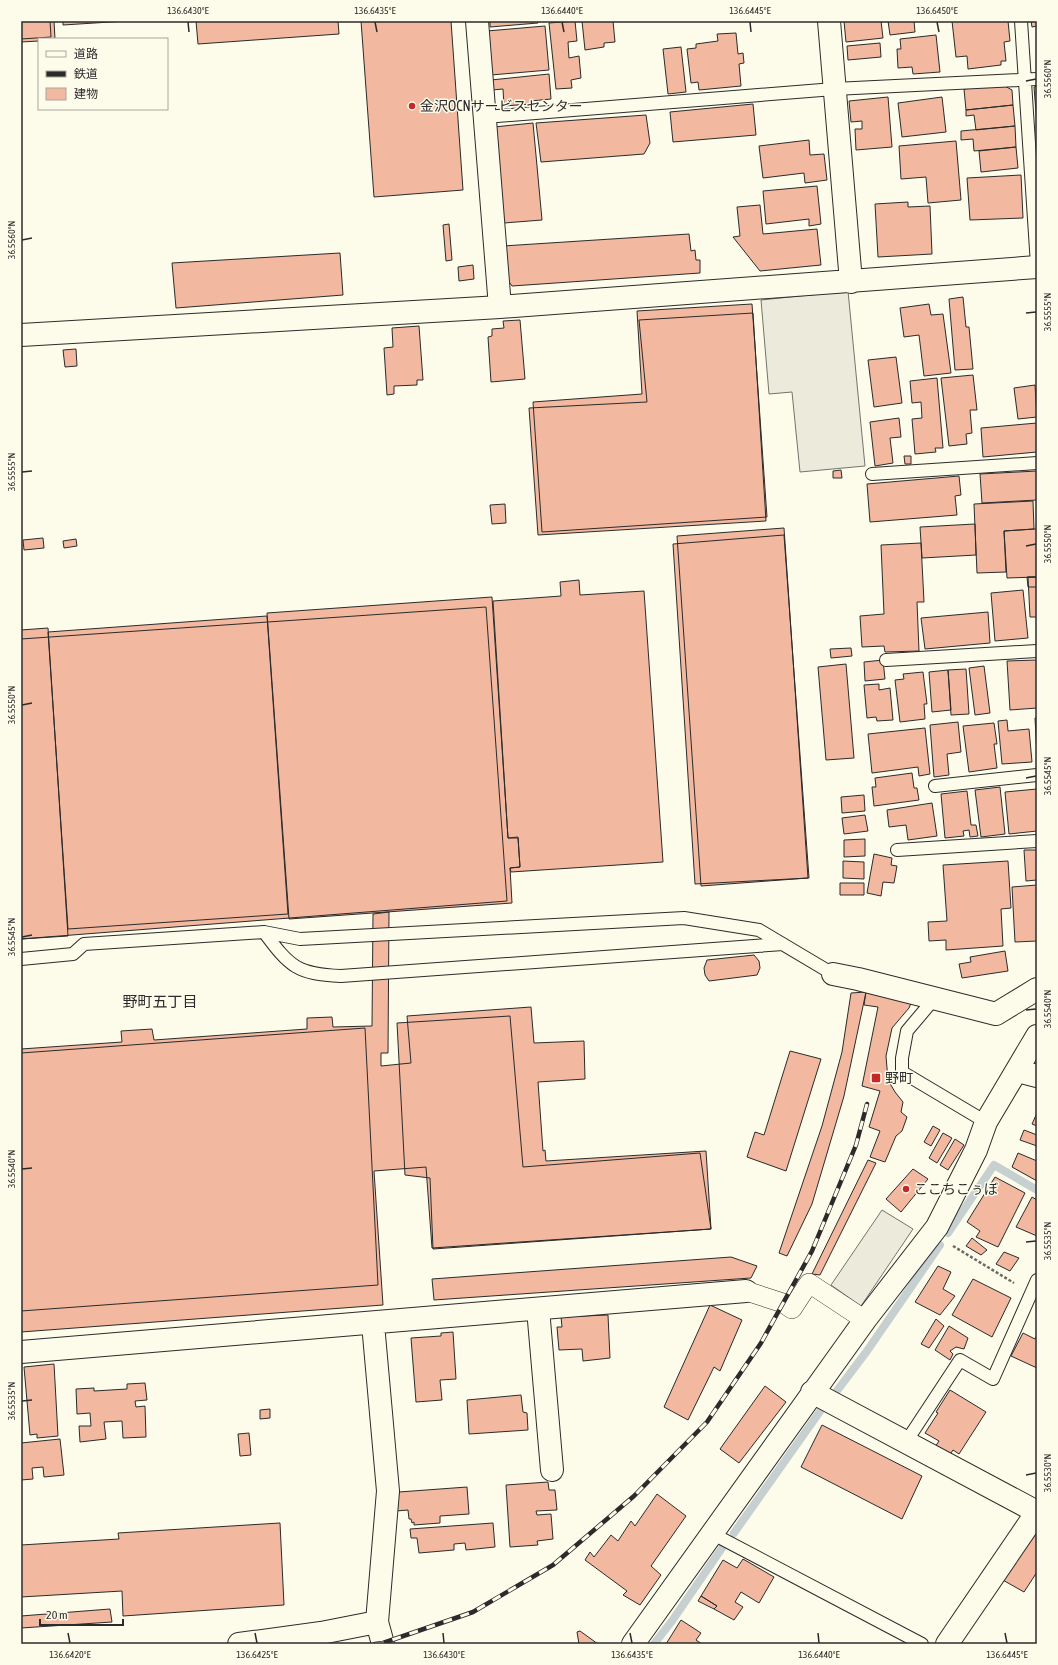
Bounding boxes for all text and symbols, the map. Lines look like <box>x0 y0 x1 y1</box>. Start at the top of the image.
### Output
text: 136.6430°E <box>167 5 210 16</box>
text: 136.6435°E <box>354 5 397 16</box>
text: 136.6440°E <box>541 5 584 16</box>
text: 136.6445°E <box>729 5 772 16</box>
text: 136.6450°E <box>916 5 959 16</box>
legend <box>38 38 168 110</box>
text: 道路 <box>74 47 98 61</box>
text: 36.5560°N <box>1042 60 1053 98</box>
text: 鉄道 <box>74 67 98 81</box>
text: 建物 <box>74 87 98 101</box>
place label: 金沢OCNサービスセンター <box>420 98 583 114</box>
marker: 金沢OCNサービスセンター <box>407 101 417 111</box>
text: 36.5560°N <box>6 221 17 259</box>
text: 36.5555°N <box>1042 293 1053 331</box>
text: 36.5555°N <box>6 453 17 491</box>
text: 36.5550°N <box>1042 525 1053 563</box>
text: 36.5550°N <box>6 686 17 724</box>
text: 36.5545°N <box>1042 757 1053 795</box>
text: 36.5545°N <box>6 918 17 956</box>
text: 36.5540°N <box>1042 990 1053 1028</box>
district label: 野町五丁目 <box>122 993 198 1010</box>
place label: 野町 <box>885 1070 913 1086</box>
marker: 野町 <box>870 1072 882 1084</box>
text: 36.5540°N <box>6 1150 17 1188</box>
place label: ここちこぅぼ <box>914 1181 998 1197</box>
marker: ここちこぅぼ <box>901 1184 911 1194</box>
text: 36.5535°N <box>1042 1222 1053 1260</box>
text: 36.5535°N <box>6 1382 17 1420</box>
text: 36.5530°N <box>1042 1454 1053 1492</box>
scale bar <box>40 1601 123 1627</box>
text: 20 m <box>46 1608 68 1622</box>
text: 136.6420°E <box>49 1649 92 1660</box>
text: 136.6425°E <box>236 1649 279 1660</box>
text: 136.6430°E <box>423 1649 466 1660</box>
text: 136.6435°E <box>611 1649 654 1660</box>
text: 136.6440°E <box>798 1649 841 1660</box>
text: 136.6445°E <box>986 1649 1029 1660</box>

